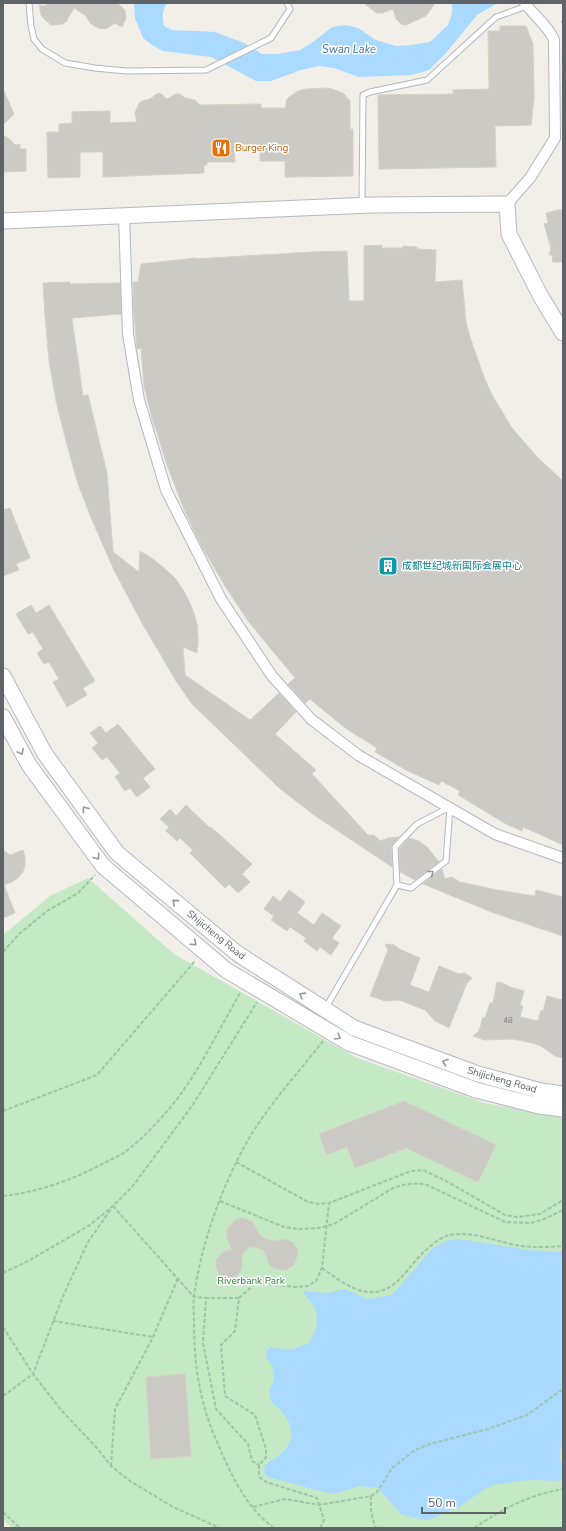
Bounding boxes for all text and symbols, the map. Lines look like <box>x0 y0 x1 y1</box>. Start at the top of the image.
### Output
water label: Swan Lake <box>322 42 376 57</box>
restaurant icon: Burger King <box>210 137 232 159</box>
place label: Burger King <box>235 141 288 155</box>
building icon: 成都世纪城新国际会展中心 <box>377 555 399 577</box>
place label: 成都世纪城新国际会展中心 <box>402 559 522 573</box>
one-way arrow <box>17 747 24 755</box>
one-way arrow <box>82 806 90 813</box>
one-way arrow <box>92 853 99 860</box>
one-way arrow <box>426 871 433 878</box>
one-way arrow <box>173 899 180 906</box>
street label: Shijicheng Road <box>184 907 248 963</box>
one-way arrow <box>189 939 197 946</box>
one-way arrow <box>299 992 306 1000</box>
house number: 48 <box>503 1015 513 1026</box>
one-way arrow <box>334 1032 341 1039</box>
one-way arrow <box>441 1058 448 1066</box>
street label: Shijicheng Road <box>466 1063 539 1097</box>
park label: Riverbank Park <box>217 1274 286 1288</box>
scale bar <box>422 1489 505 1515</box>
text: 50 m <box>428 1495 456 1511</box>

